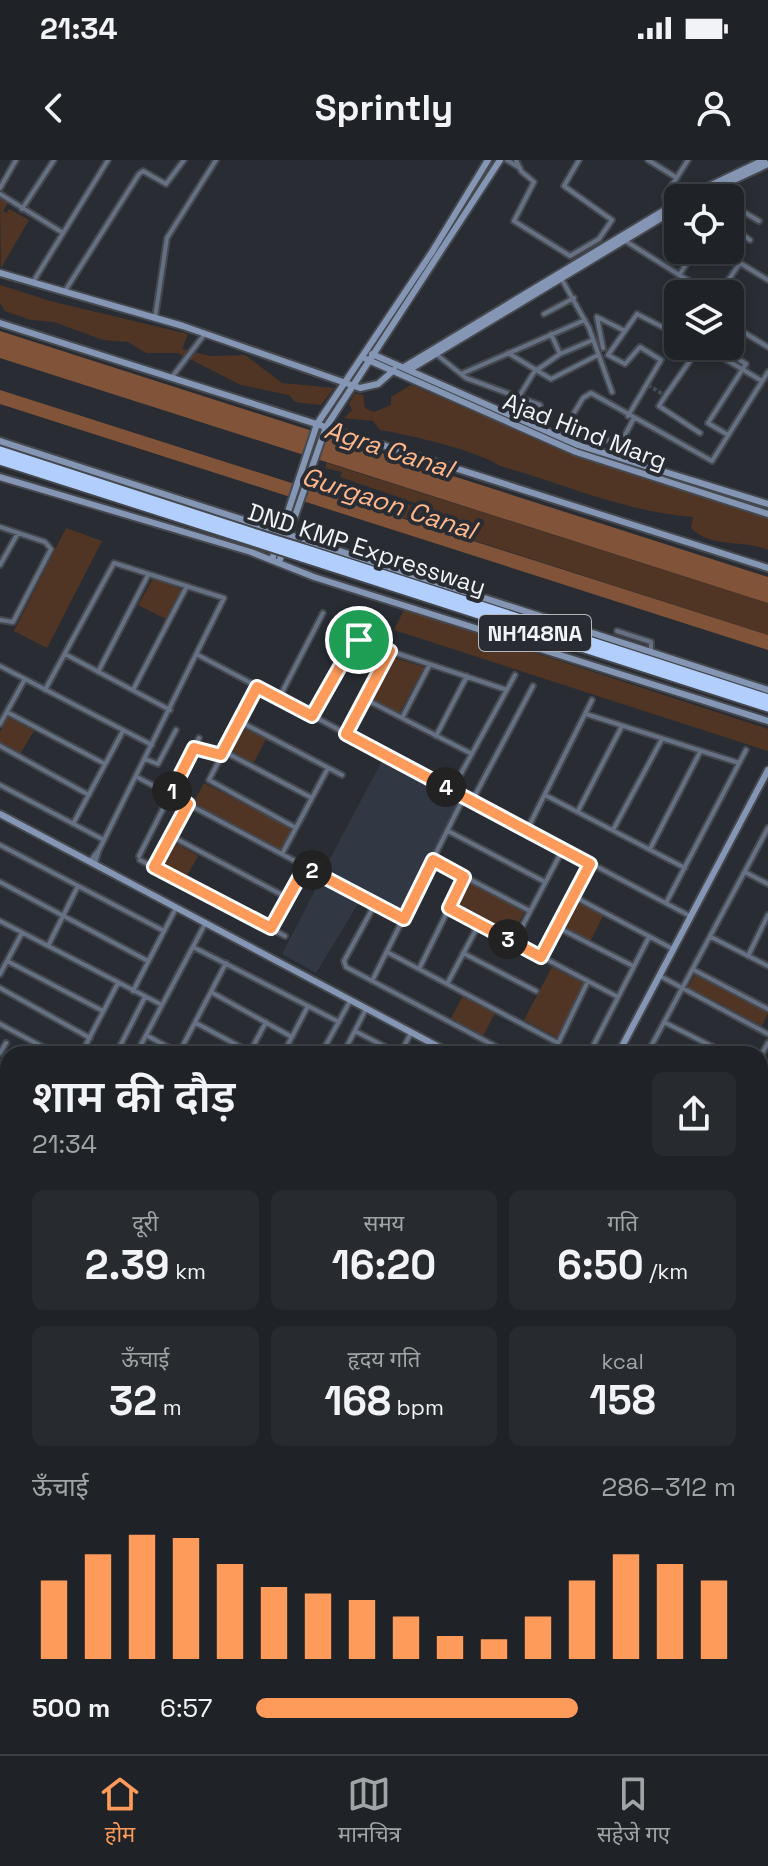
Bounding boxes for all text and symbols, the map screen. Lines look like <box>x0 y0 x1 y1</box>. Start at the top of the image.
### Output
text: 21:34 <box>40 9 118 48</box>
text: Sprintly <box>315 85 453 131</box>
icon: back <box>32 86 76 130</box>
icon: person <box>692 86 736 130</box>
map controls <box>664 184 744 360</box>
button: locate <box>664 184 744 264</box>
button: layers <box>664 280 744 360</box>
street label: Ajad Hind Marg <box>499 386 671 476</box>
water label: Agra Canal <box>321 412 460 487</box>
water label: Gurgaon Canal <box>298 459 483 548</box>
street label: DND KMP Expressway <box>244 496 490 602</box>
pin <box>325 606 393 674</box>
road number: NH148NA <box>479 615 591 651</box>
icon: arrive <box>337 618 381 662</box>
pin: 4 <box>426 767 466 807</box>
pin: 1 <box>152 771 192 811</box>
text: 4 <box>439 773 453 801</box>
text: 1 <box>167 777 177 805</box>
pin: 2 <box>292 850 332 890</box>
text: 2 <box>305 856 319 884</box>
pin: 3 <box>488 919 528 959</box>
text: 3 <box>501 925 515 953</box>
text: शाम की दौड़ <box>32 1069 235 1125</box>
button: share <box>652 1072 736 1156</box>
text: 21:34 <box>32 1127 97 1161</box>
text: दूरी <box>132 1209 159 1237</box>
text: समय <box>364 1209 404 1237</box>
text: गति <box>607 1209 638 1237</box>
text: 2.39 <box>85 1240 169 1291</box>
text: 16:20 <box>332 1240 436 1291</box>
text: 6:50 <box>557 1240 644 1291</box>
text: km <box>169 1257 206 1285</box>
text: /km <box>644 1257 688 1285</box>
text: ऊँचाई <box>121 1345 169 1373</box>
text: हृदय गति <box>348 1345 420 1373</box>
text: kcal <box>601 1347 644 1375</box>
text: 158 <box>590 1375 656 1426</box>
text: 32 <box>109 1376 157 1427</box>
text: 168 <box>324 1376 391 1427</box>
text: m <box>157 1393 182 1421</box>
text: bpm <box>391 1393 444 1421</box>
text: ऊँचाई <box>32 1470 88 1504</box>
text: 286–312 m <box>602 1470 736 1504</box>
text: 500 m <box>32 1691 110 1725</box>
text: 6:57 <box>160 1691 212 1725</box>
tab: होम <box>98 1772 142 1851</box>
tab: मानचित्र <box>338 1772 401 1851</box>
tab: सहेजे गए <box>597 1772 670 1851</box>

